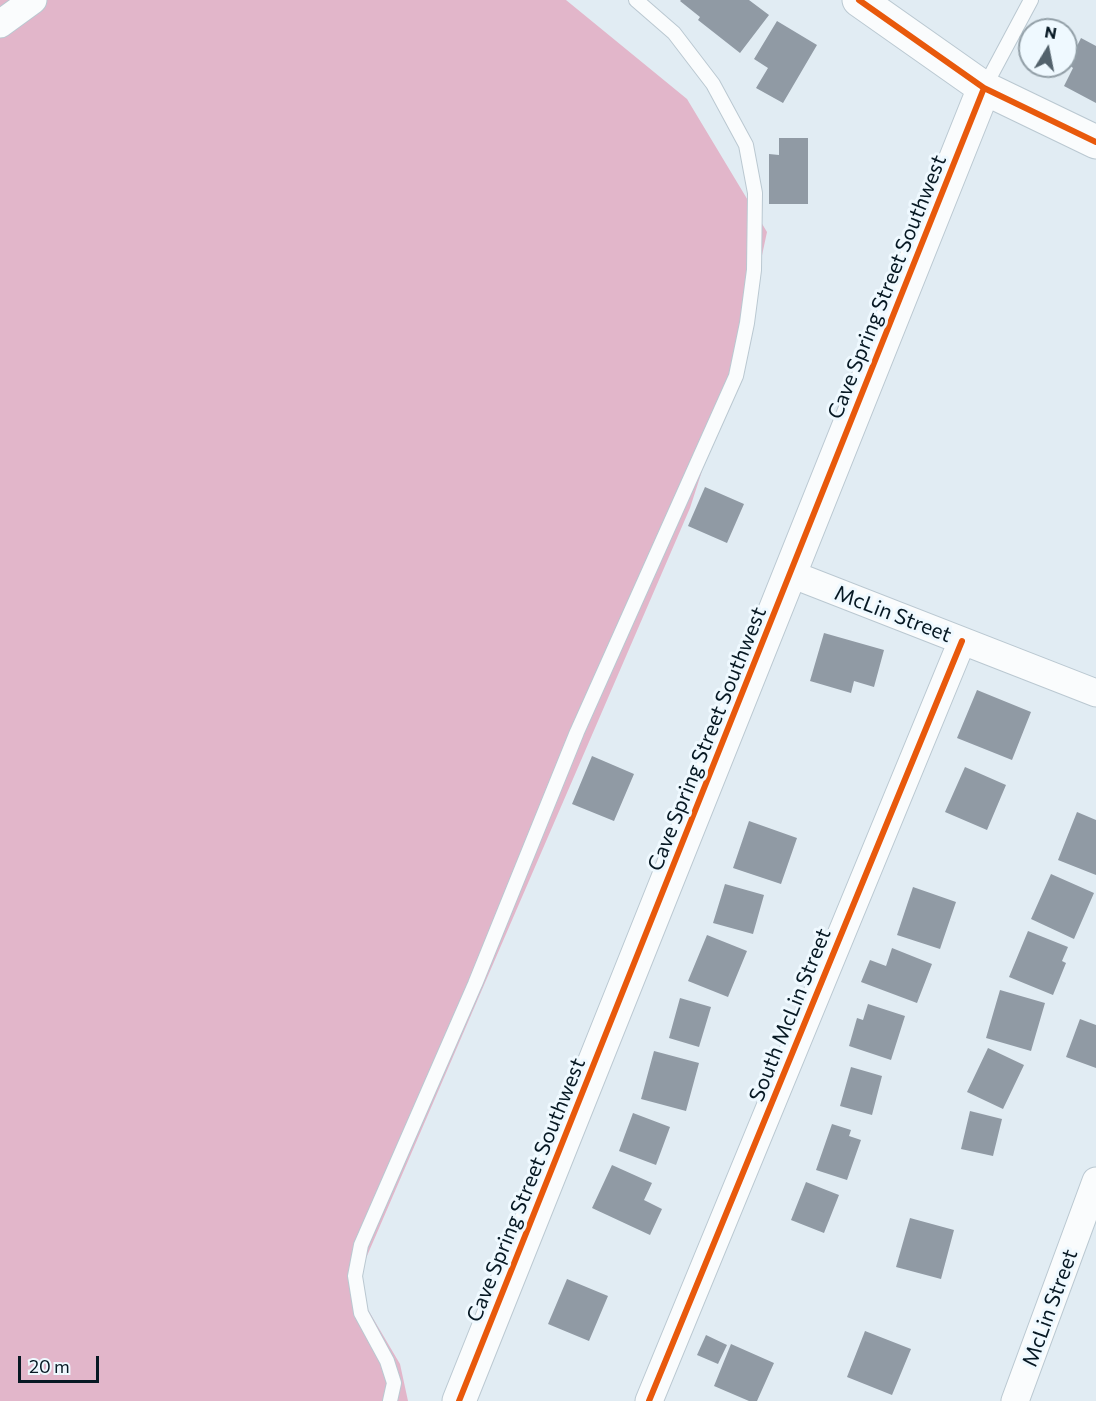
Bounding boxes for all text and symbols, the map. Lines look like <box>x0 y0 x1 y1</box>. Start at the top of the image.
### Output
north arrow <box>1018 18 1078 78</box>
text: N <box>1043 21 1058 42</box>
street label: Cave Spring Street Southwest <box>822 151 952 423</box>
street label: McLin Street <box>831 580 955 648</box>
street label: Cave Spring Street Southwest <box>642 603 772 875</box>
street label: South McLin Street <box>744 925 836 1105</box>
street label: Cave Spring Street Southwest <box>461 1054 591 1326</box>
street label: McLin Street <box>1017 1246 1083 1370</box>
scale bar <box>21 1344 102 1382</box>
text: 20 m <box>29 1355 70 1377</box>

